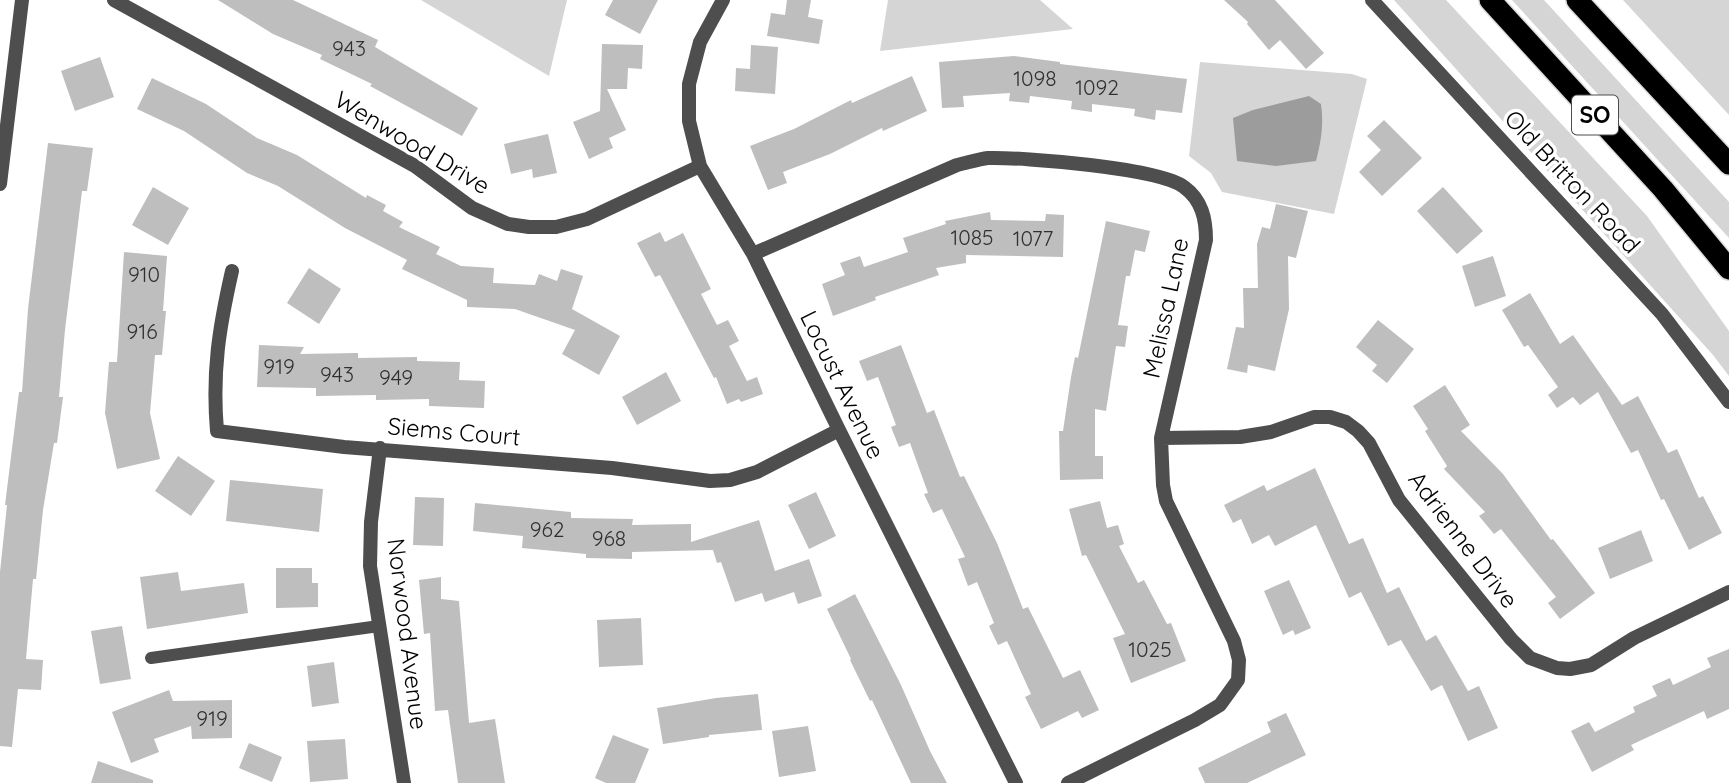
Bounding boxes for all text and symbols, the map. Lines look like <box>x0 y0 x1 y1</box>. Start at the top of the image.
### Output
house number: 943 <box>332 35 366 61</box>
house number: 1098 <box>1013 65 1057 91</box>
house number: 1092 <box>1075 74 1119 100</box>
street label: Wenwood Drive <box>329 84 496 200</box>
road number: SO <box>1572 96 1618 134</box>
street label: Old Britton Road <box>1499 103 1647 259</box>
house number: 1085 <box>950 224 994 250</box>
house number: 1077 <box>1013 225 1054 251</box>
street label: Melissa Lane <box>1136 235 1195 381</box>
house number: 910 <box>128 261 160 287</box>
street label: Locust Avenue <box>794 305 892 464</box>
house number: 916 <box>127 318 157 344</box>
house number: 919 <box>263 353 295 379</box>
house number: 943 <box>320 361 354 387</box>
house number: 949 <box>379 364 413 390</box>
street label: Siems Court <box>386 410 522 452</box>
street label: Adrienne Drive <box>1403 465 1525 614</box>
house number: 962 <box>530 516 564 542</box>
house number: 968 <box>592 525 626 551</box>
street label: Norwood Avenue <box>381 536 435 731</box>
house number: 1025 <box>1128 636 1172 662</box>
house number: 919 <box>196 705 228 731</box>

